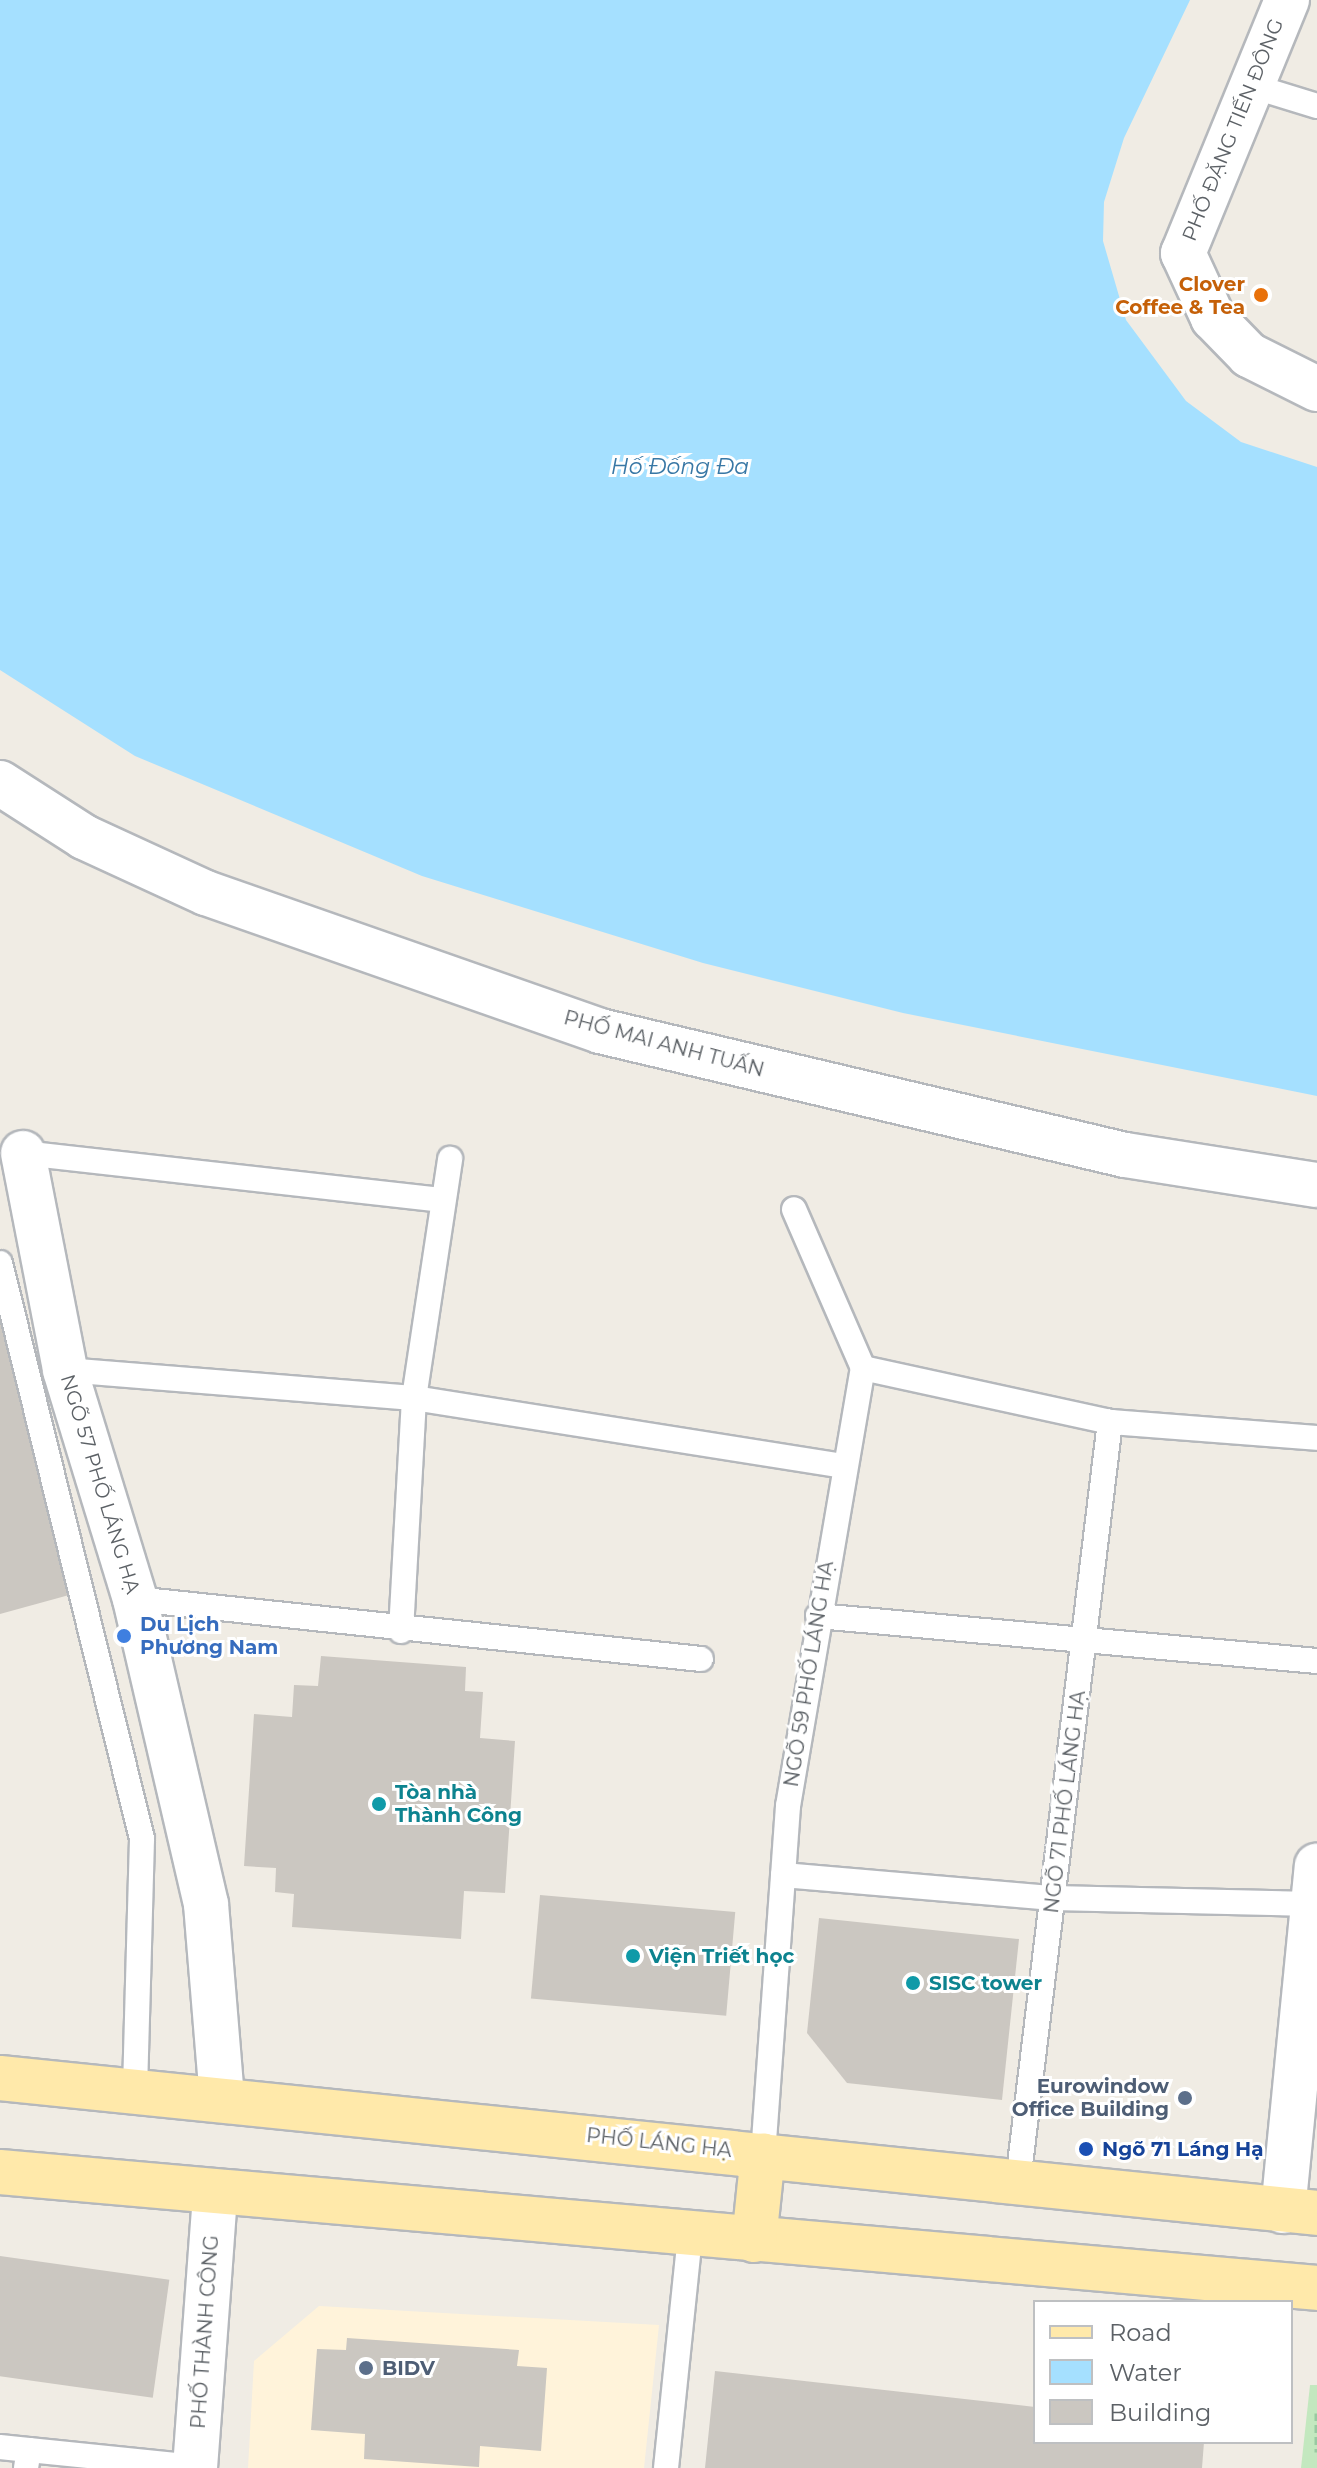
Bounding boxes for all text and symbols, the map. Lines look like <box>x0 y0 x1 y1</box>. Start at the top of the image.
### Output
street label: PHỐ ĐẶNG TIẾN ĐÔNG <box>1177 15 1289 245</box>
place label: Clover Coffee & Tea <box>1115 272 1245 319</box>
marker: Clover Coffee & Tea <box>1252 286 1270 304</box>
water label: Hố Đống Đa <box>611 454 749 480</box>
street label: PHỐ MAI ANH TUẤN <box>561 1006 767 1082</box>
street label: NGÕ 57 PHỐ LÁNG HẠ <box>55 1372 145 1596</box>
street label: NGÕ 59 PHỐ LÁNG HẠ <box>779 1559 839 1789</box>
place label: Du Lịch Phương Nam <box>140 1612 278 1659</box>
marker: Du Lịch Phương Nam <box>115 1627 133 1645</box>
street label: NGÕ 71 PHỐ LÁNG HẠ <box>1039 1689 1091 1915</box>
place label: Tòa nhà Thành Công <box>395 1780 522 1827</box>
marker: Tòa nhà Thành Công <box>370 1795 388 1813</box>
place label: Viện Triết học <box>649 1944 794 1968</box>
marker: Viện Triết học <box>624 1947 642 1965</box>
place label: SISC tower <box>929 1971 1042 1995</box>
marker: SISC tower <box>904 1974 922 1992</box>
place label: Eurowindow Office Building <box>1012 2074 1169 2121</box>
marker: Eurowindow Office Building <box>1176 2089 1194 2107</box>
street label: PHỐ LÁNG HẠ <box>585 2123 733 2163</box>
place label: Ngõ 71 Láng Hạ <box>1102 2137 1264 2161</box>
marker: Ngõ 71 Láng Hạ <box>1077 2140 1095 2158</box>
street label: PHỐ THÀNH CÔNG <box>186 2234 224 2430</box>
legend <box>1033 2300 1293 2444</box>
text: Road <box>1109 2318 1172 2347</box>
place label: BIDV <box>382 2356 435 2380</box>
text: Water <box>1109 2358 1182 2387</box>
marker: BIDV <box>357 2359 375 2377</box>
text: Building <box>1109 2398 1212 2427</box>

